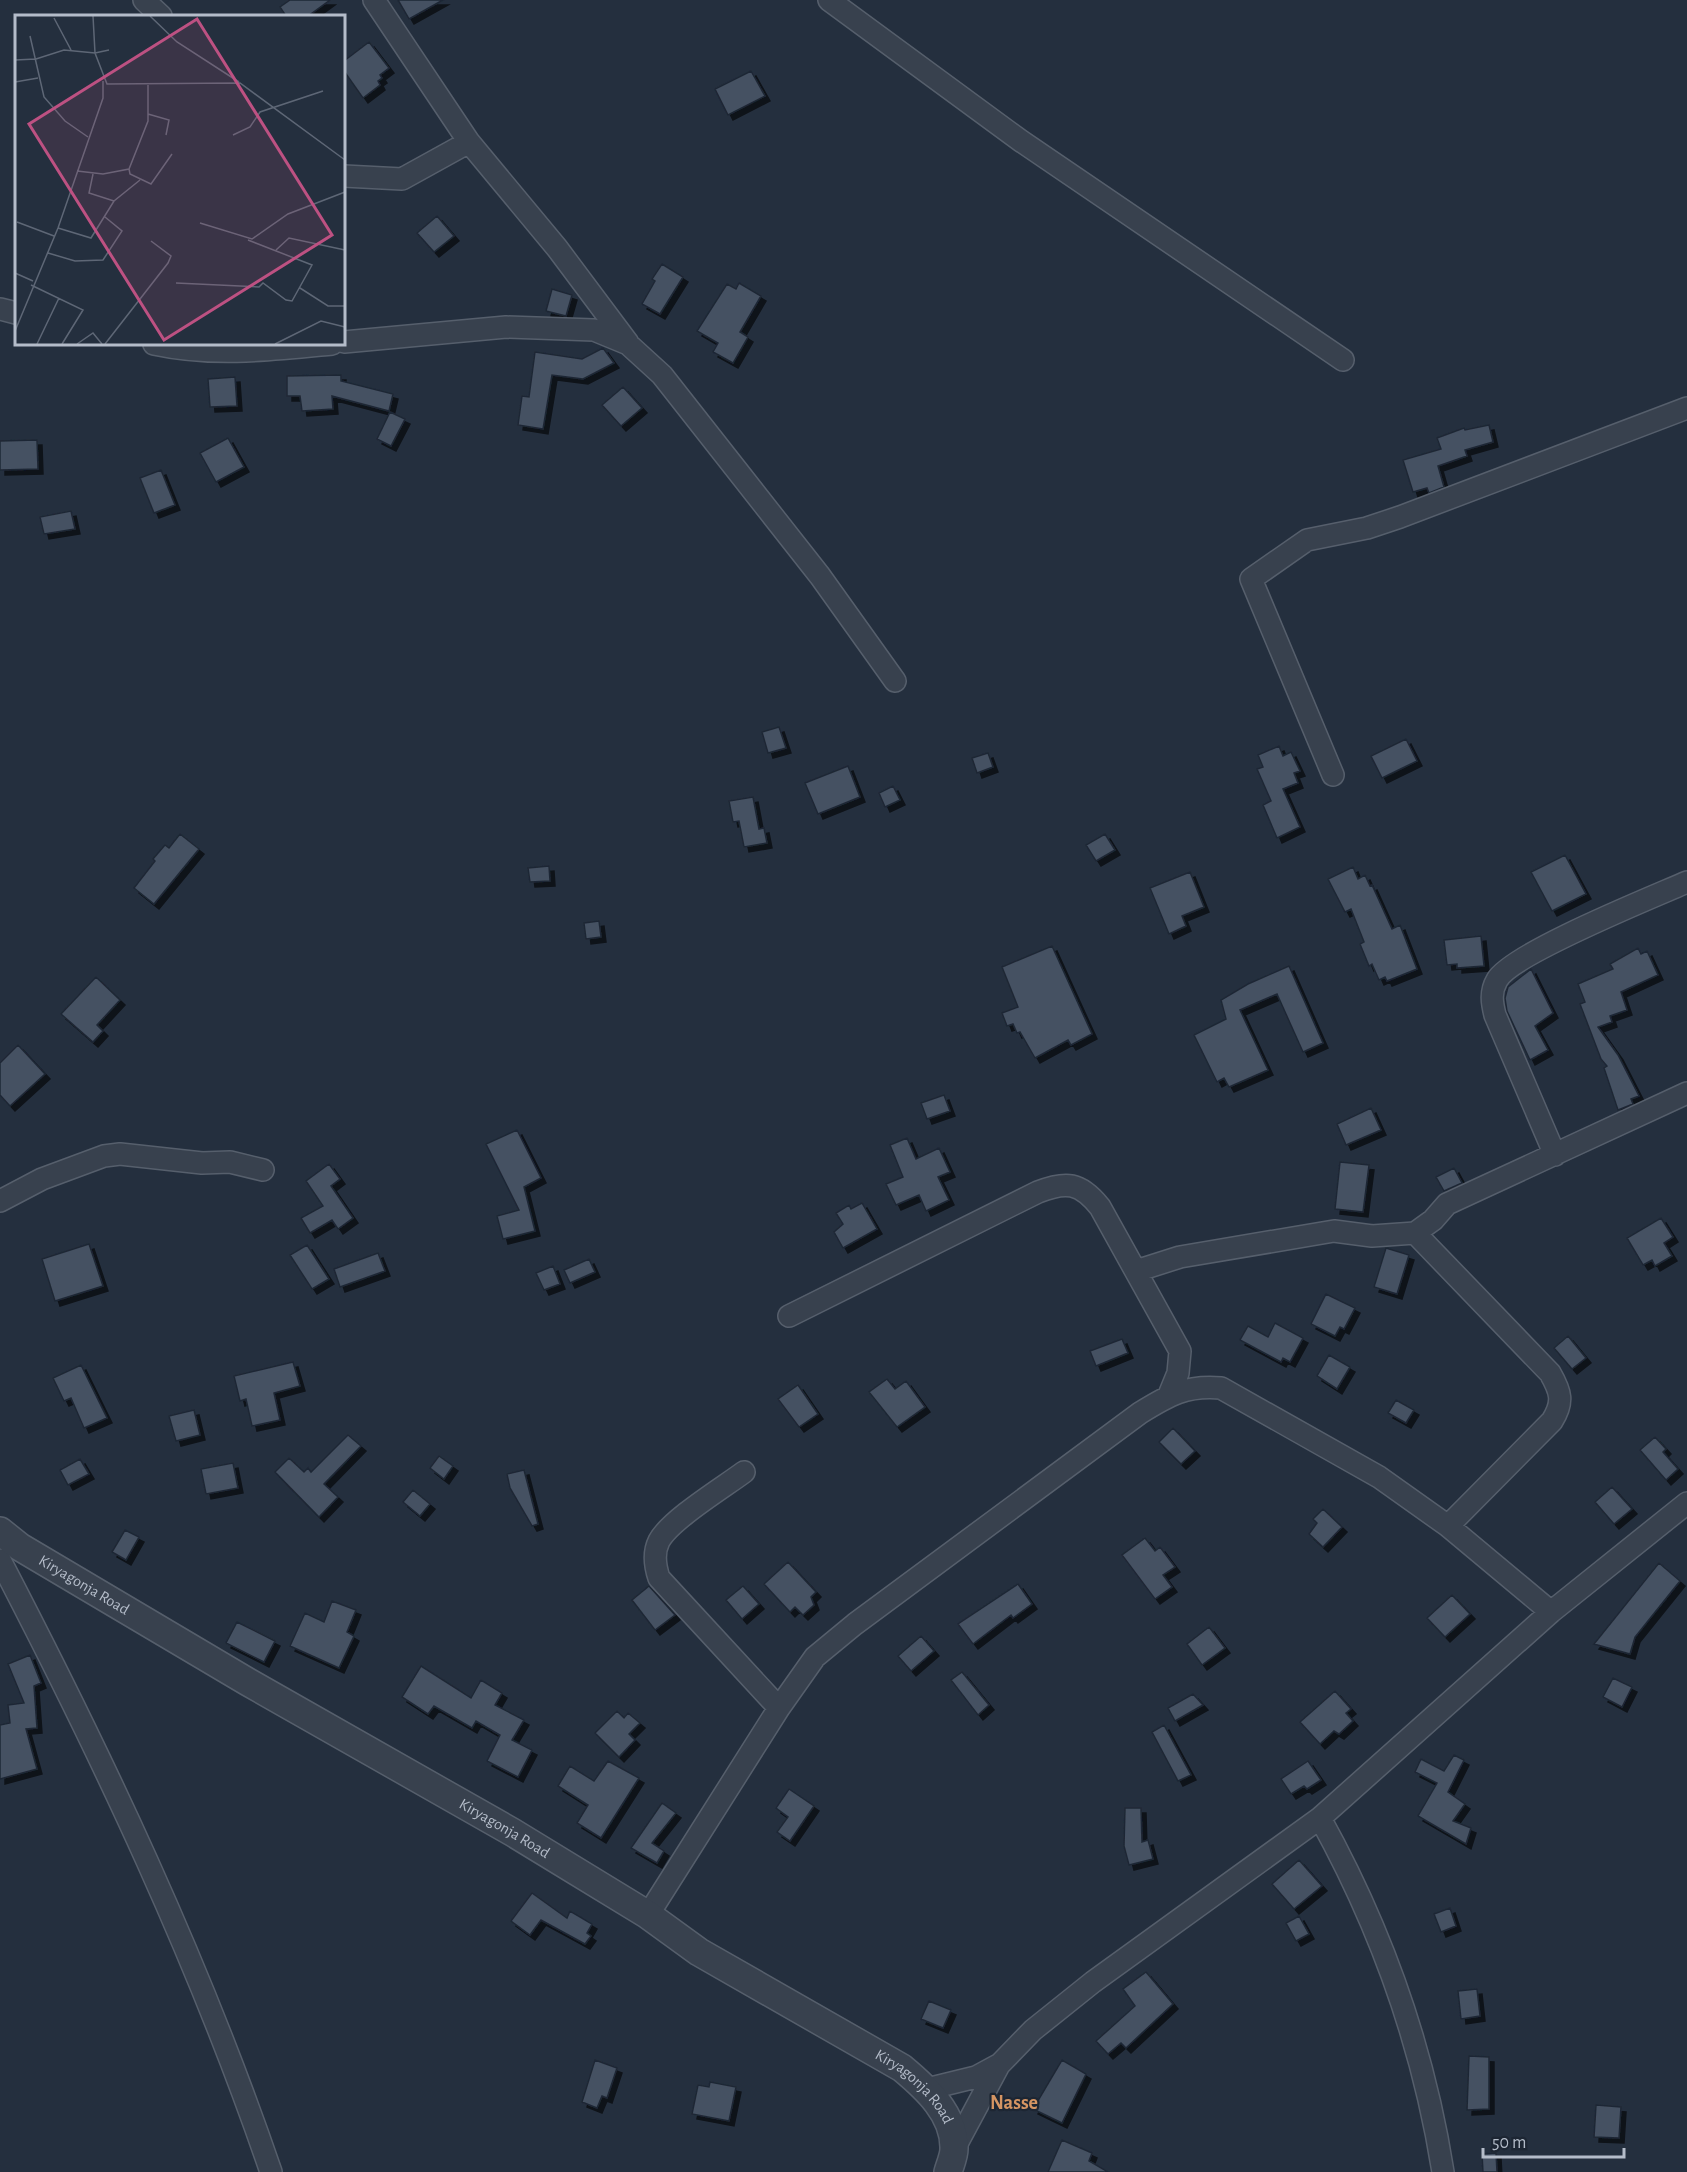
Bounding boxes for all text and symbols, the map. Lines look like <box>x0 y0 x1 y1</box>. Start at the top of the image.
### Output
inset map <box>15 15 345 345</box>
street label: Kiryagonja Road <box>36 1552 132 1618</box>
street label: Kiryagonja Road <box>457 1796 553 1861</box>
street label: Kiryagonja Road <box>873 2047 956 2126</box>
district label: Nasse <box>990 2093 1038 2113</box>
scale bar <box>1483 2121 1624 2159</box>
text: 50 m <box>1492 2134 1526 2152</box>

